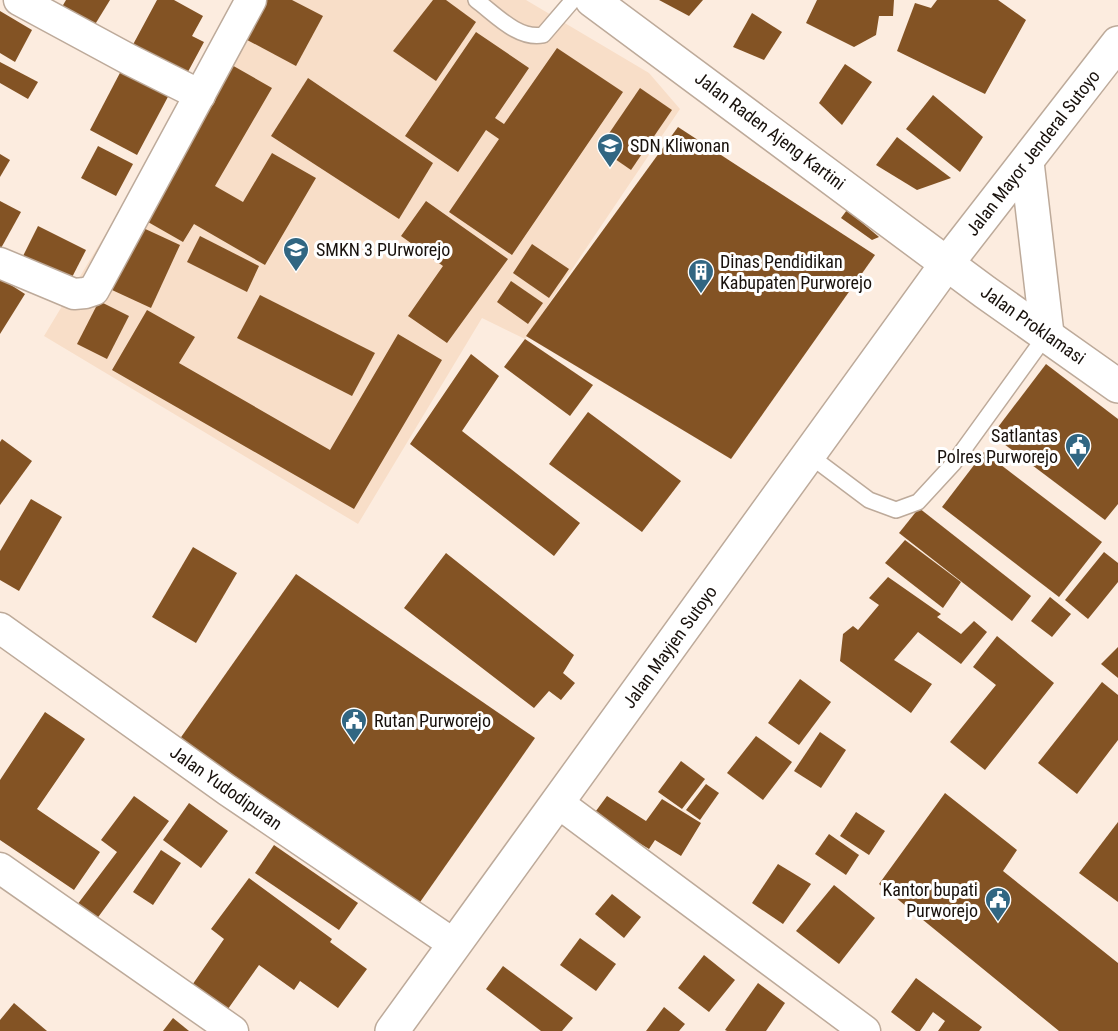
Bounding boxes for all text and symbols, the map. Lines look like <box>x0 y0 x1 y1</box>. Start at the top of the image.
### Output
street label: Jalan Mayor Jenderal Sutoyo <box>961 66 1104 240</box>
street label: Jalan Raden Ajeng Kartini <box>691 67 850 194</box>
school or university icon: SDN Kliwonan <box>595 131 625 169</box>
place label: SDN Kliwonan <box>630 135 730 156</box>
school or university icon: SMKN 3 PUrworejo <box>281 235 311 273</box>
place label: SMKN 3 PUrworejo <box>316 239 450 260</box>
place label: Dinas Pendidikan Kabupaten Purworejo <box>720 251 872 293</box>
building icon: Dinas Pendidikan Kabupaten Purworejo <box>686 257 716 295</box>
street label: Jalan Proklamasi <box>977 281 1090 368</box>
place label: Satlantas Polres Purworejo <box>937 425 1058 467</box>
public building icon: Satlantas Polres Purworejo <box>1063 431 1093 469</box>
street label: Jalan Mayjen Sutoyo <box>618 581 721 712</box>
public building icon: Rutan Purworejo <box>339 706 369 744</box>
place label: Rutan Purworejo <box>374 710 491 731</box>
street label: Jalan Yudodipuran <box>166 741 286 834</box>
place label: Kantor bupati Purworejo <box>883 879 978 921</box>
public building icon: Kantor bupati Purworejo <box>983 885 1013 923</box>

